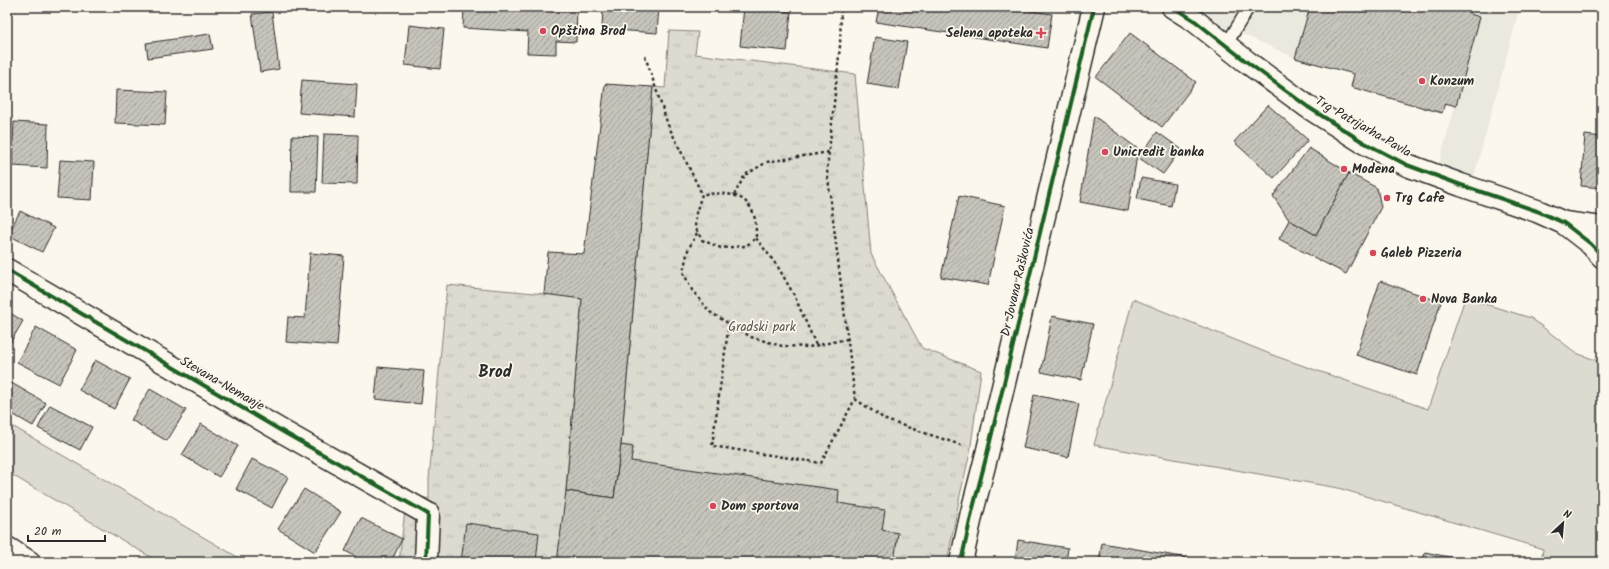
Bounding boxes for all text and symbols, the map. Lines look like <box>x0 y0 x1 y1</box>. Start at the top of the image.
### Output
place label: Opština Brod <box>551 21 627 42</box>
place label: Selena apoteka <box>946 23 1033 44</box>
marker: Opština Brod <box>538 26 548 36</box>
marker: Selena apoteka <box>1036 28 1046 38</box>
place label: Konzum <box>1430 71 1475 92</box>
marker: Konzum <box>1417 76 1427 86</box>
street label: Trg Patrijarha Pavla <box>1311 91 1415 163</box>
place label: Unicredit banka <box>1113 142 1205 163</box>
marker: Unicredit banka <box>1100 147 1110 157</box>
place label: Modena <box>1352 159 1395 180</box>
marker: Modena <box>1339 164 1349 174</box>
place label: Trg Cafe <box>1395 188 1445 209</box>
marker: Trg Cafe <box>1382 193 1392 203</box>
street label: Dr Jovana Raškovića <box>995 225 1041 339</box>
place label: Galeb Pizzeria <box>1381 243 1462 264</box>
marker: Galeb Pizzeria <box>1368 248 1378 258</box>
place label: Nova Banka <box>1431 289 1498 310</box>
marker: Nova Banka <box>1418 294 1428 304</box>
park label: Gradski park <box>728 317 797 338</box>
street label: Stevana Nemanje <box>176 351 268 417</box>
district label: Brod <box>478 359 513 386</box>
place label: Dom sportova <box>721 496 799 517</box>
marker: Dom sportova <box>708 501 718 511</box>
north arrow <box>1543 503 1583 543</box>
text: N <box>1560 505 1574 525</box>
scale bar <box>28 517 105 543</box>
text: 20 m <box>34 522 62 541</box>

